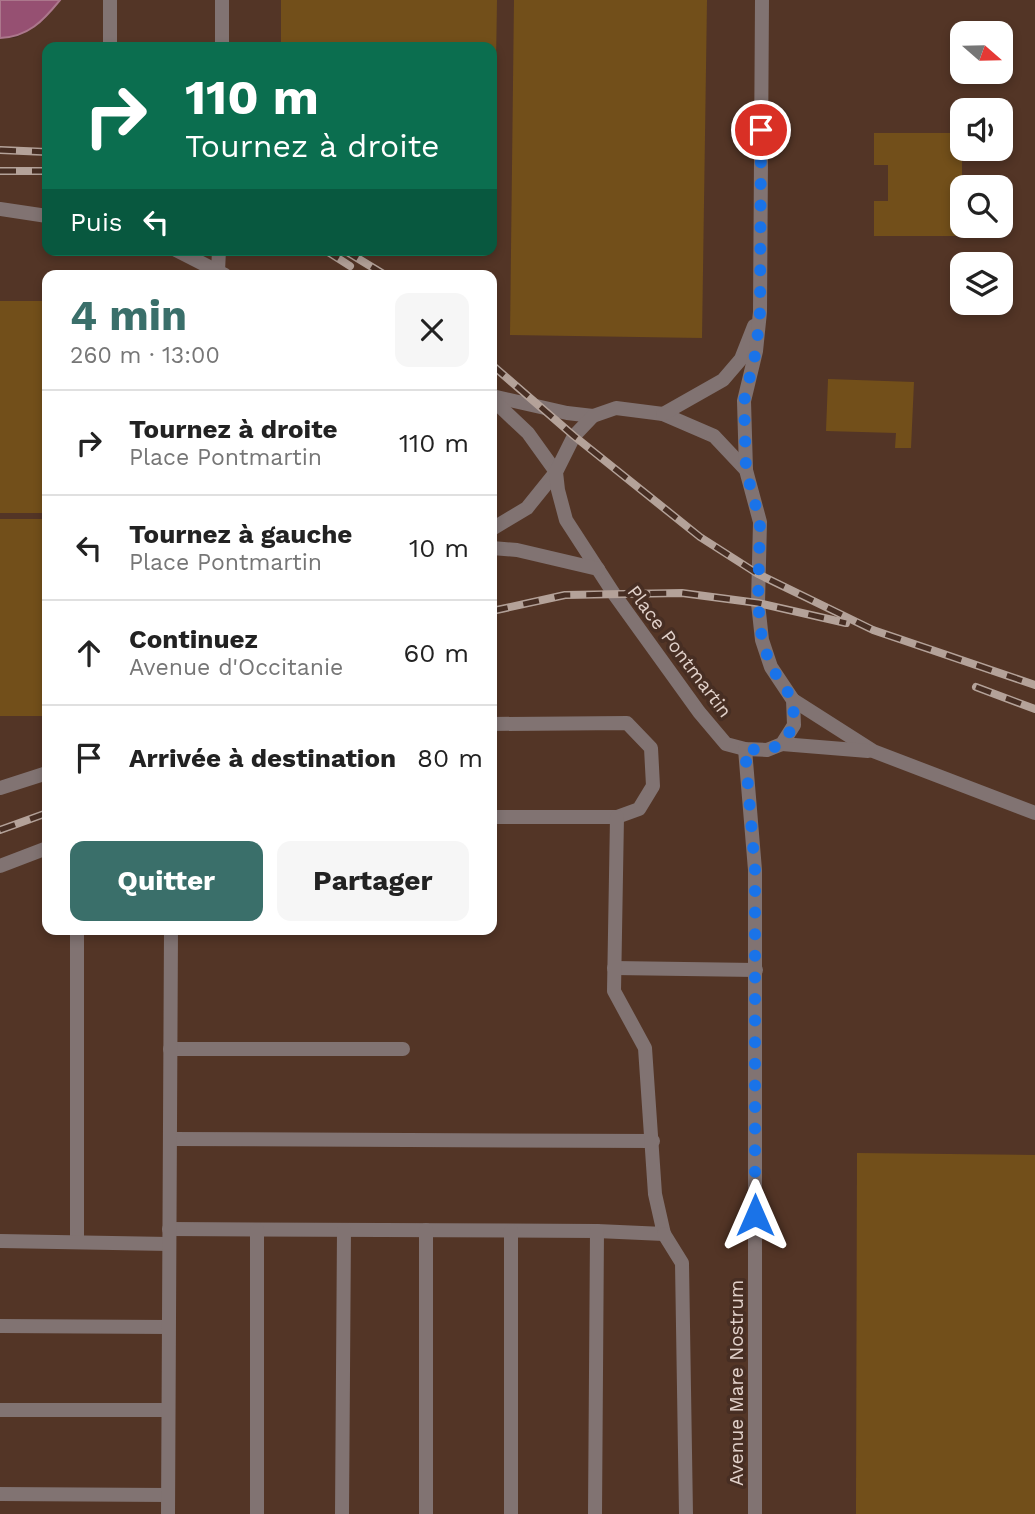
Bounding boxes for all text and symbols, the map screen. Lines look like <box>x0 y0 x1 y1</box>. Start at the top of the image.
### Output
north arrow <box>950 21 1013 84</box>
map controls <box>950 21 1013 315</box>
text: 110 m <box>185 68 319 126</box>
icon: right <box>70 70 161 161</box>
button: sound <box>950 98 1013 161</box>
pin <box>731 100 791 160</box>
icon: arrive <box>742 111 780 149</box>
text: Tournez à droite <box>185 127 440 165</box>
button: search <box>950 175 1013 238</box>
icon: left <box>137 203 175 241</box>
text: Puis <box>70 207 123 237</box>
button: layers <box>950 252 1013 315</box>
text: 4 min <box>70 291 187 340</box>
button: close <box>395 293 469 367</box>
text: 260 m · 13:00 <box>70 342 220 369</box>
text: Tournez à droite <box>129 414 338 444</box>
icon: right <box>70 424 108 462</box>
text: 110 m <box>399 428 469 458</box>
text: Place Pontmartin <box>129 444 322 471</box>
text: Tournez à gauche <box>129 519 352 549</box>
icon: left <box>70 529 108 567</box>
text: 10 m <box>409 533 469 563</box>
text: Place Pontmartin <box>129 549 322 576</box>
street label: Place Pontmartin <box>622 581 737 722</box>
text: Continuez <box>129 624 258 654</box>
icon: ahead <box>70 634 108 672</box>
text: 60 m <box>403 638 469 668</box>
text: Avenue d'Occitanie <box>129 654 343 681</box>
icon: arrive <box>70 739 108 777</box>
text: Arrivée à destination <box>129 743 396 773</box>
text: 80 m <box>417 743 483 773</box>
button: Quitter <box>70 841 263 921</box>
button: Partager <box>277 841 469 921</box>
position arrow <box>718 1178 792 1252</box>
street label: Avenue Mare Nostrum <box>725 1280 748 1486</box>

